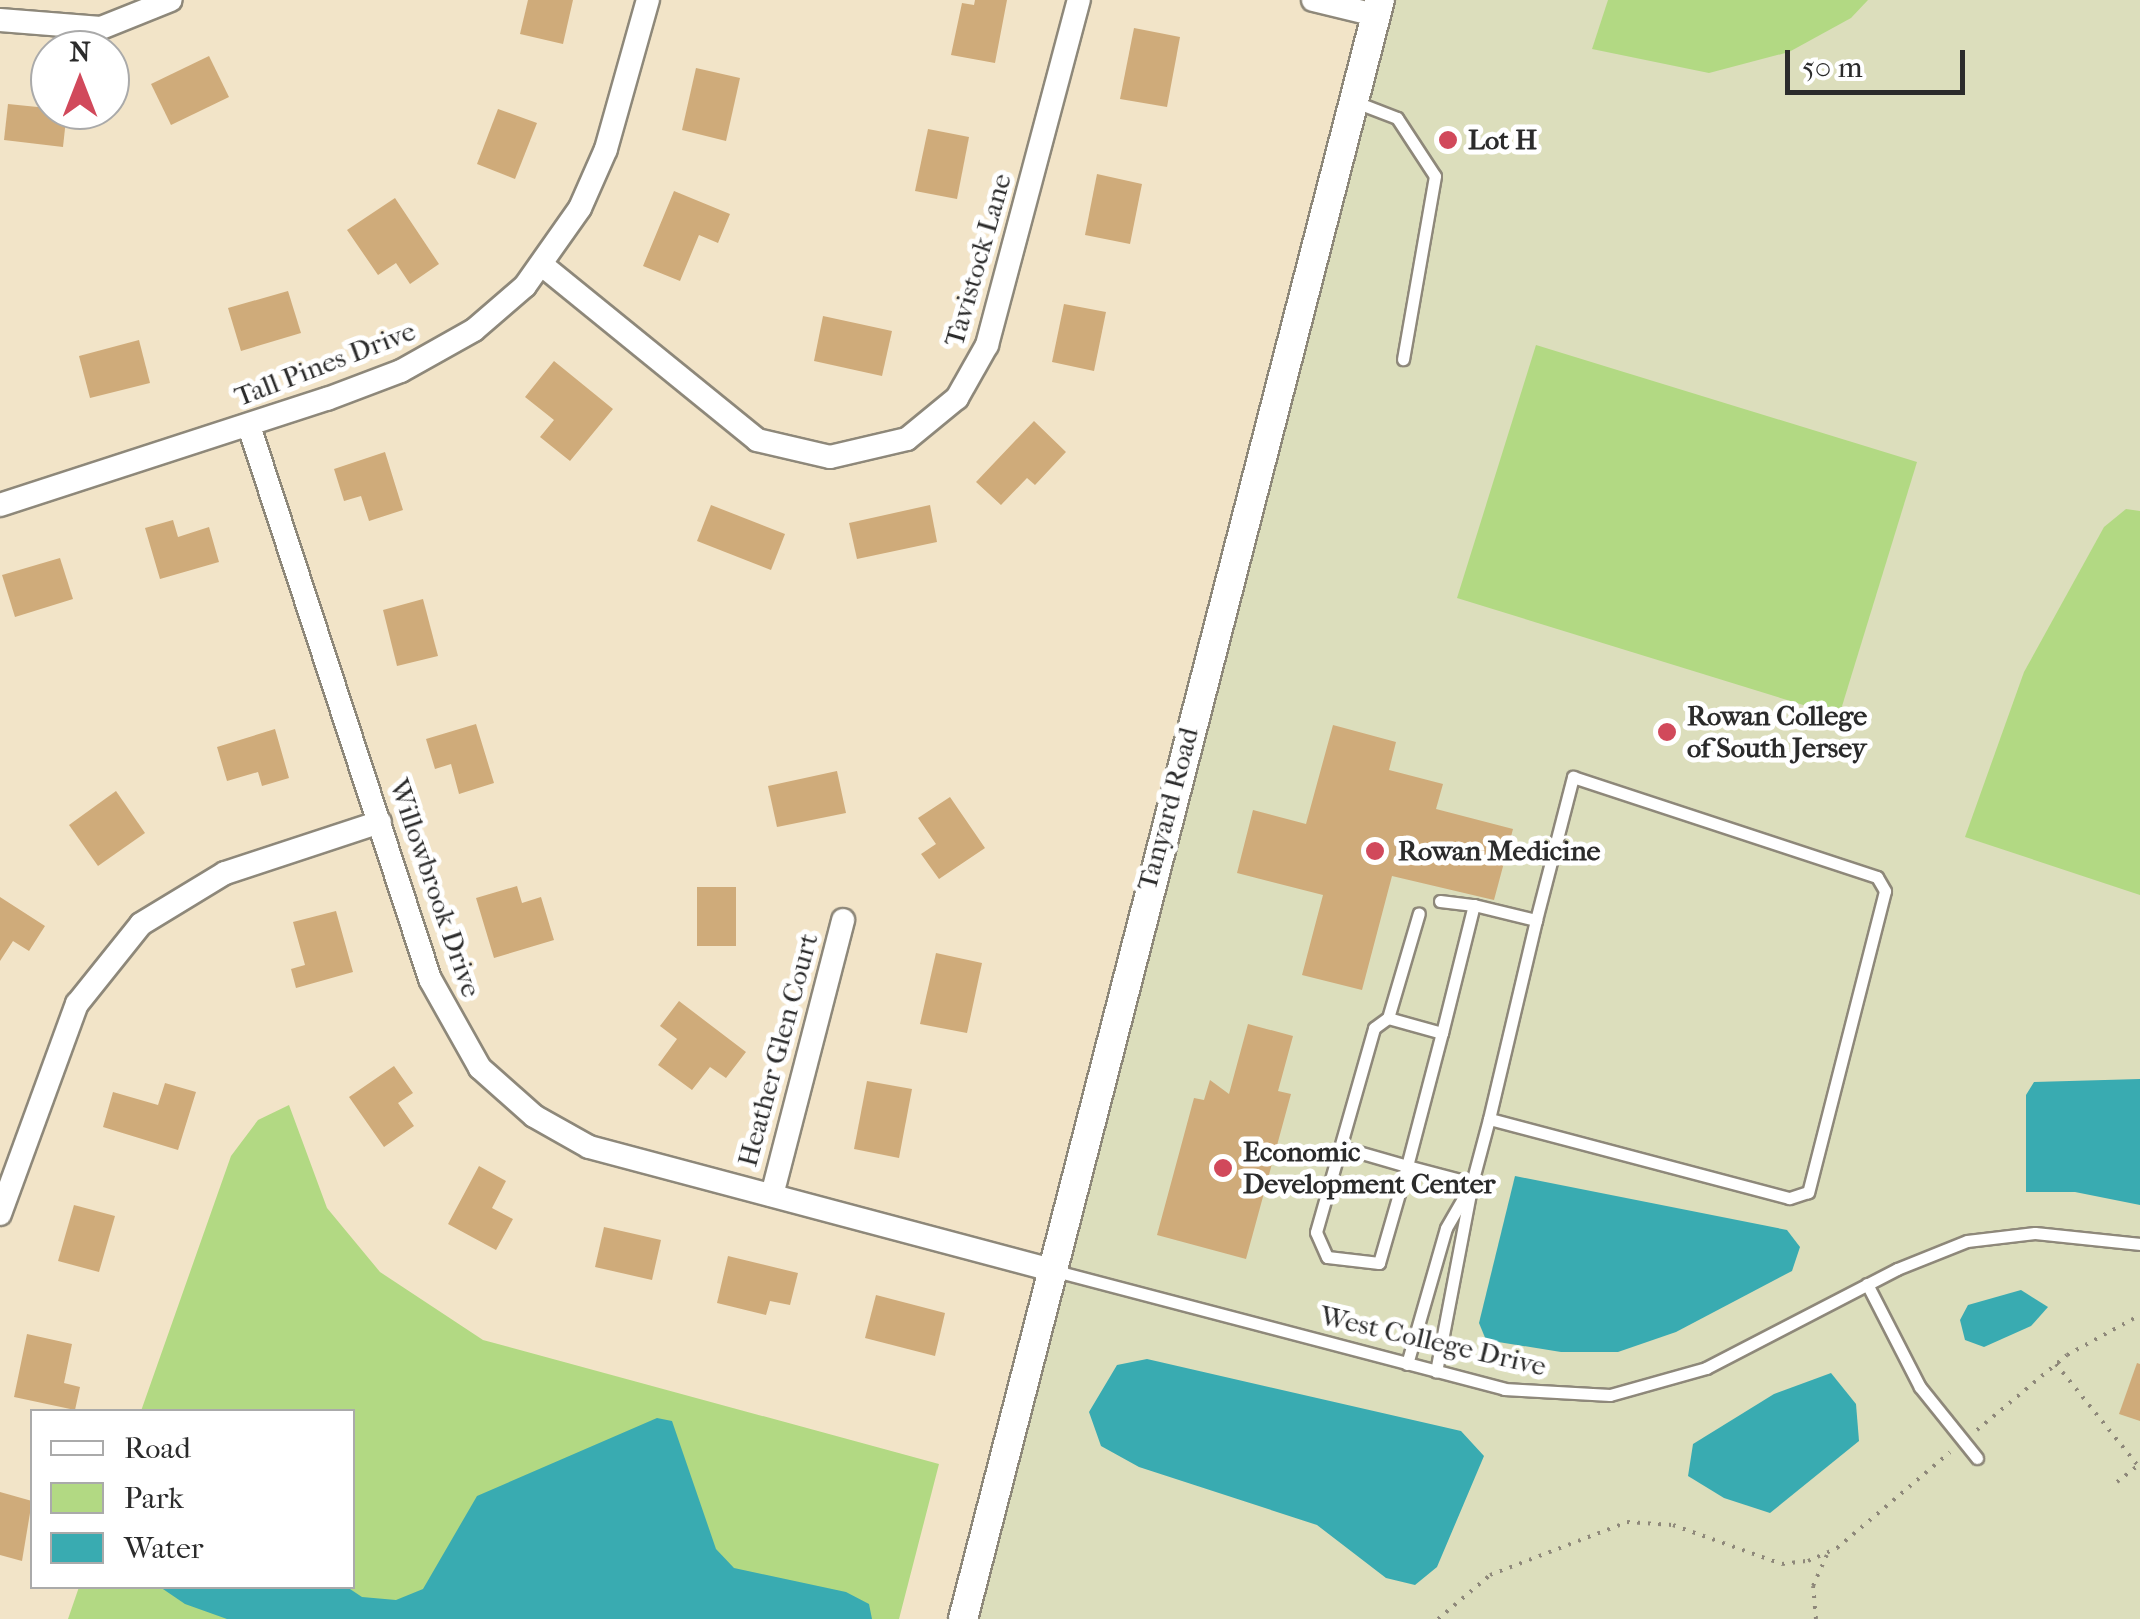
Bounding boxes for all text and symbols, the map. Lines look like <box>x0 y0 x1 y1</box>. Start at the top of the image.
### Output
north arrow <box>30 30 130 130</box>
scale bar <box>1790 30 1970 92</box>
text: N <box>69 35 91 68</box>
text: 50 m <box>1802 50 1863 85</box>
place label: Lot H <box>1468 123 1537 157</box>
marker: Lot H <box>1437 129 1459 151</box>
street label: Tavistock Lane <box>937 170 1019 350</box>
street label: Tall Pines Drive <box>230 314 420 414</box>
place label: Rowan College of South Jersey <box>1687 699 1867 765</box>
marker: Rowan College of South Jersey <box>1656 721 1678 743</box>
street label: Tanyard Road <box>1130 724 1206 894</box>
street label: Willowbrook Drive <box>382 774 488 1002</box>
place label: Rowan Medicine <box>1398 834 1600 868</box>
marker: Rowan Medicine <box>1362 838 1388 864</box>
street label: Heather Glen Court <box>731 930 825 1170</box>
place label: Economic Development Center <box>1243 1135 1495 1201</box>
marker: Economic Development Center <box>1212 1157 1234 1179</box>
street label: West College Drive <box>1317 1299 1549 1383</box>
legend <box>30 1409 355 1589</box>
text: Road <box>124 1431 191 1466</box>
text: Park <box>124 1481 184 1516</box>
text: Water <box>124 1531 204 1566</box>

